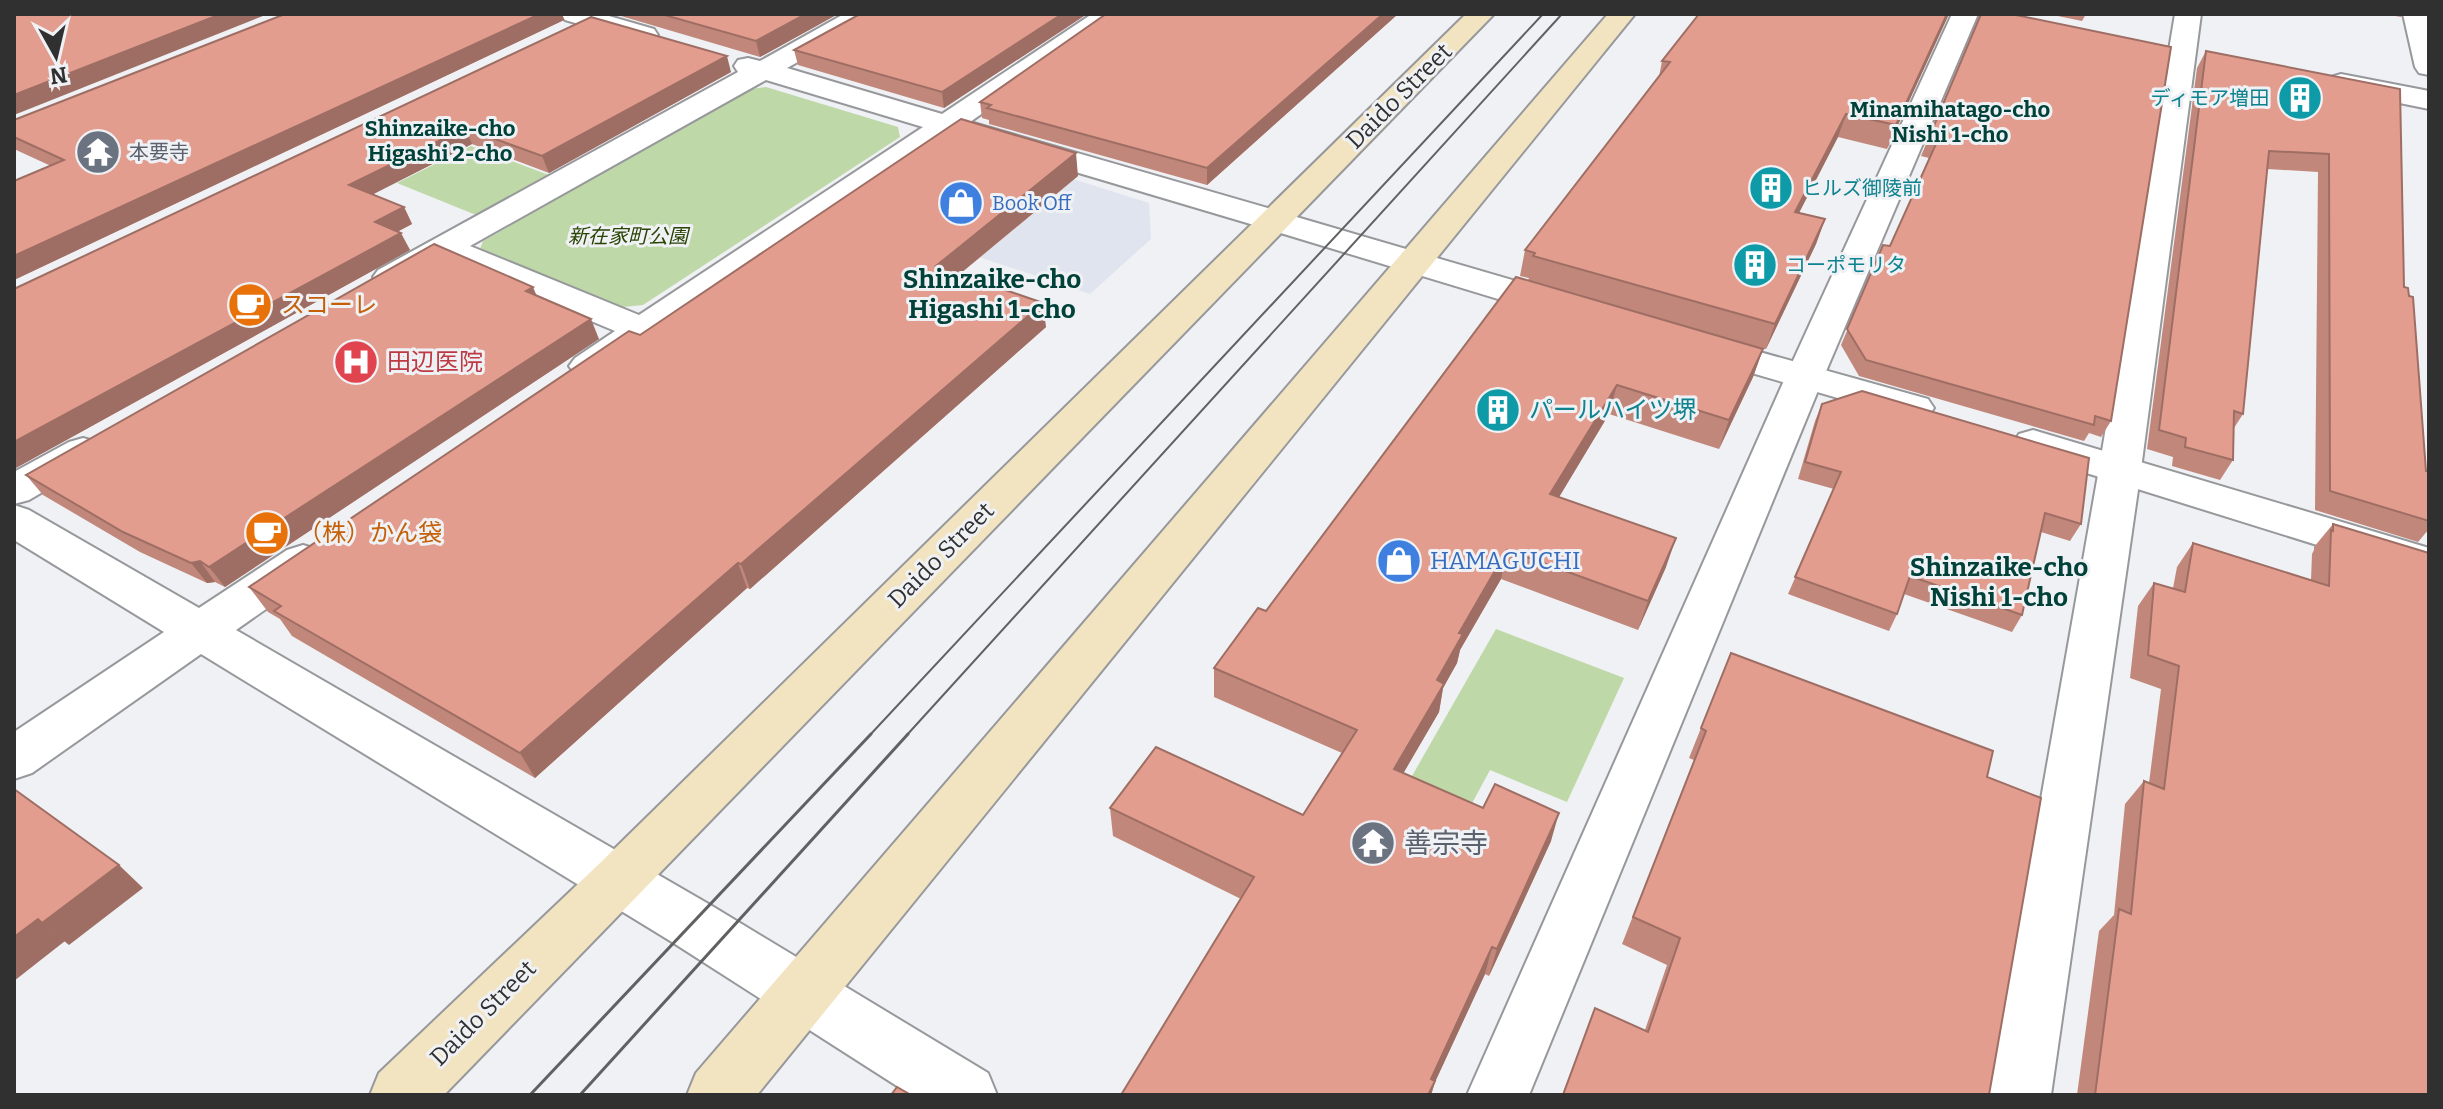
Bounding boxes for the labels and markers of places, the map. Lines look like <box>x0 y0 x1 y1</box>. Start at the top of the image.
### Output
building icon: ディモア増田 <box>2276 74 2324 122</box>
place label: ディモア増田 <box>2150 86 2269 110</box>
temple icon: 本要寺 <box>74 128 122 176</box>
place label: 本要寺 <box>129 140 189 164</box>
building icon: ヒルズ御陵前 <box>1747 164 1795 212</box>
place label: ヒルズ御陵前 <box>1802 176 1922 200</box>
shop icon: Book Off <box>937 179 985 227</box>
place label: Book Off <box>992 191 1073 215</box>
building icon: コーポモリタ <box>1731 241 1779 289</box>
place label: コーポモリタ <box>1786 253 1906 277</box>
cafe icon: スコーレ <box>226 281 274 329</box>
place label: スコーレ <box>281 291 377 319</box>
hospital icon: 田辺医院 <box>332 338 380 386</box>
place label: 田辺医院 <box>387 348 483 376</box>
building icon: パールハイツ堺 <box>1474 386 1522 434</box>
place label: パールハイツ堺 <box>1529 396 1697 424</box>
cafe icon: （株）かん袋 <box>243 509 291 557</box>
place label: （株）かん袋 <box>298 519 442 547</box>
shop icon: HAMAGUCHI <box>1375 537 1423 585</box>
place label: HAMAGUCHI <box>1430 547 1580 575</box>
temple icon: 善宗寺 <box>1349 819 1397 867</box>
place label: 善宗寺 <box>1404 827 1488 860</box>

